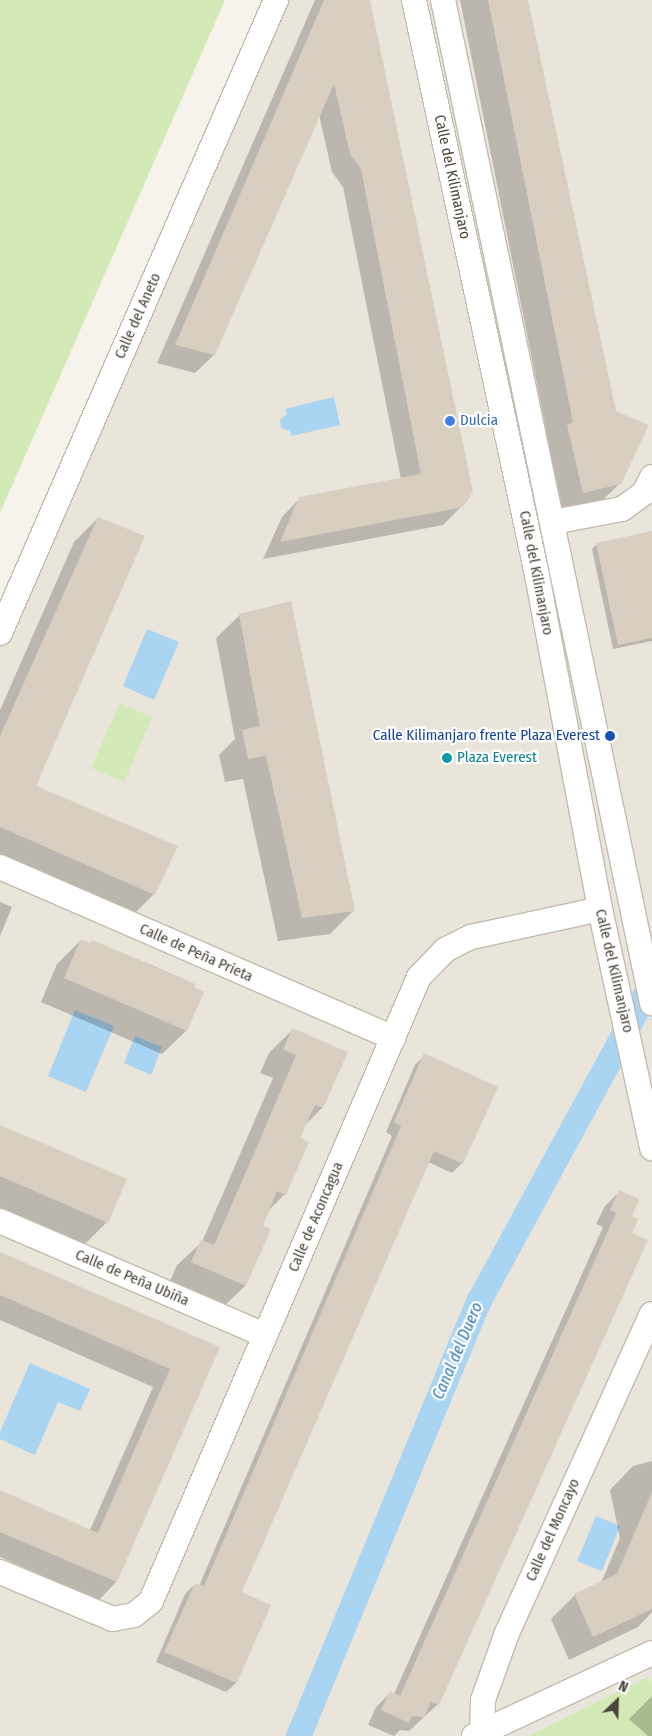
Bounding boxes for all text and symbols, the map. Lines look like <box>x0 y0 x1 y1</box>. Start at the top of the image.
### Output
street label: Calle del Kilimanjaro <box>430 113 474 241</box>
street label: Calle del Aneto <box>111 270 165 362</box>
place label: Dulcia <box>460 412 498 430</box>
marker: Dulcia <box>444 415 456 427</box>
street label: Calle del Kilimanjaro <box>515 509 557 637</box>
place label: Calle Kilimanjaro frente Plaza Everest <box>373 727 600 745</box>
marker: Calle Kilimanjaro frente Plaza Everest <box>604 730 616 742</box>
place label: Plaza Everest <box>457 749 537 767</box>
marker: Plaza Everest <box>441 752 453 764</box>
street label: Calle del Kilimanjaro <box>591 907 637 1035</box>
street label: Calle de Peña Prieta <box>137 920 255 986</box>
street label: Calle de Aconcagua <box>285 1159 347 1275</box>
street label: Calle de Peña Ubiña <box>72 1246 192 1310</box>
water label: Canal del Duero <box>429 1300 487 1402</box>
street label: Calle del Moncayo <box>522 1476 584 1584</box>
north arrow <box>592 1676 642 1726</box>
text: N <box>616 1677 631 1696</box>

